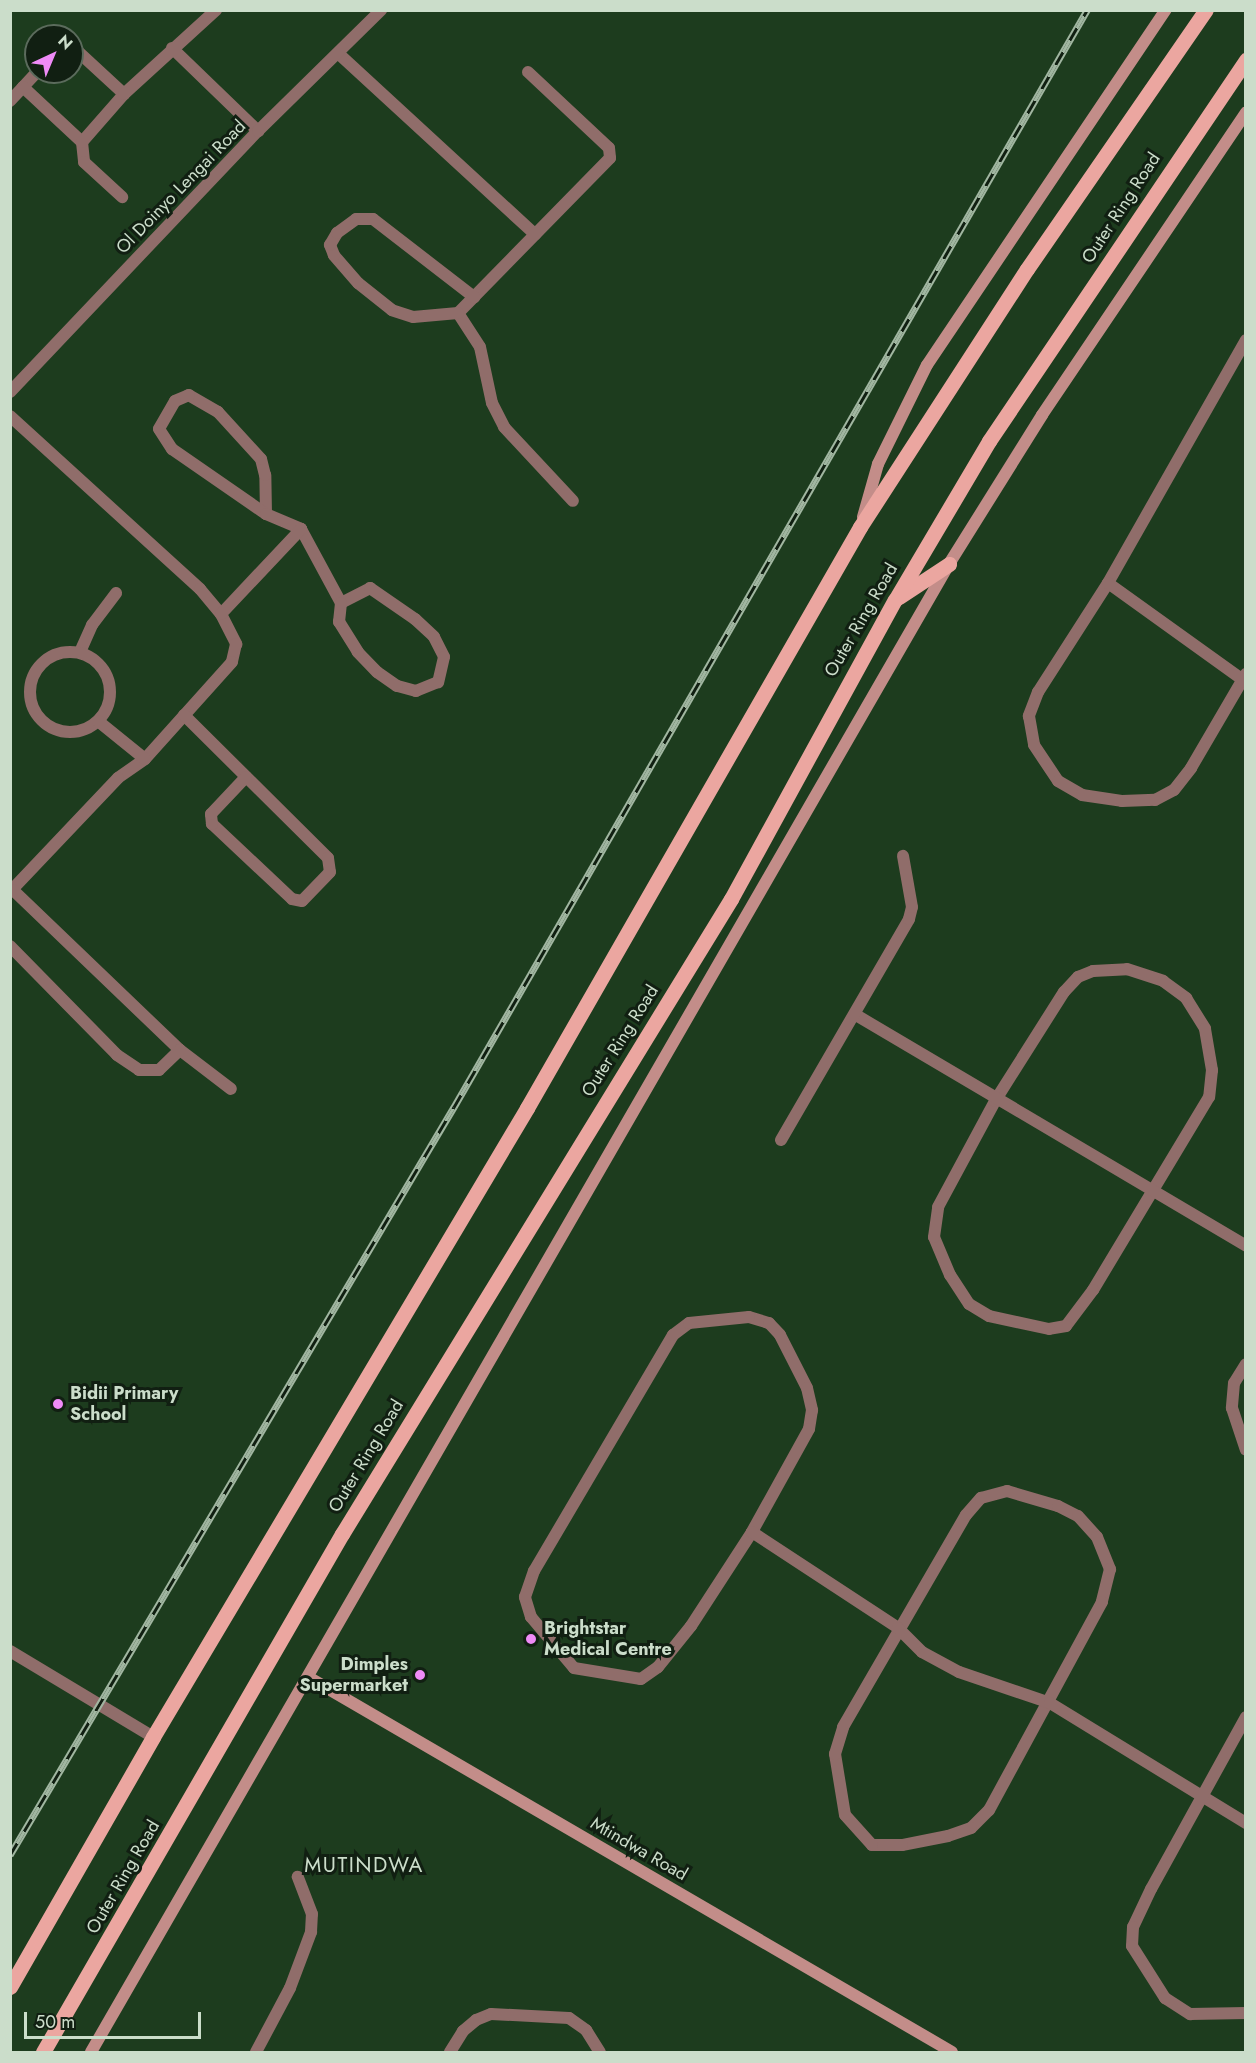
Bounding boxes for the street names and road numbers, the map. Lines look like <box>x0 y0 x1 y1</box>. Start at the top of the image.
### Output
street label: Ol Doinyo Lengai Road <box>112 116 250 258</box>
street label: Outer Ring Road <box>1077 149 1165 267</box>
street label: Outer Ring Road <box>820 559 902 681</box>
street label: Outer Ring Road <box>577 981 663 1101</box>
street label: Outer Ring Road <box>324 1396 408 1516</box>
street label: Mtindwa Road <box>587 1813 691 1885</box>
street label: Outer Ring Road <box>82 1816 164 1938</box>

